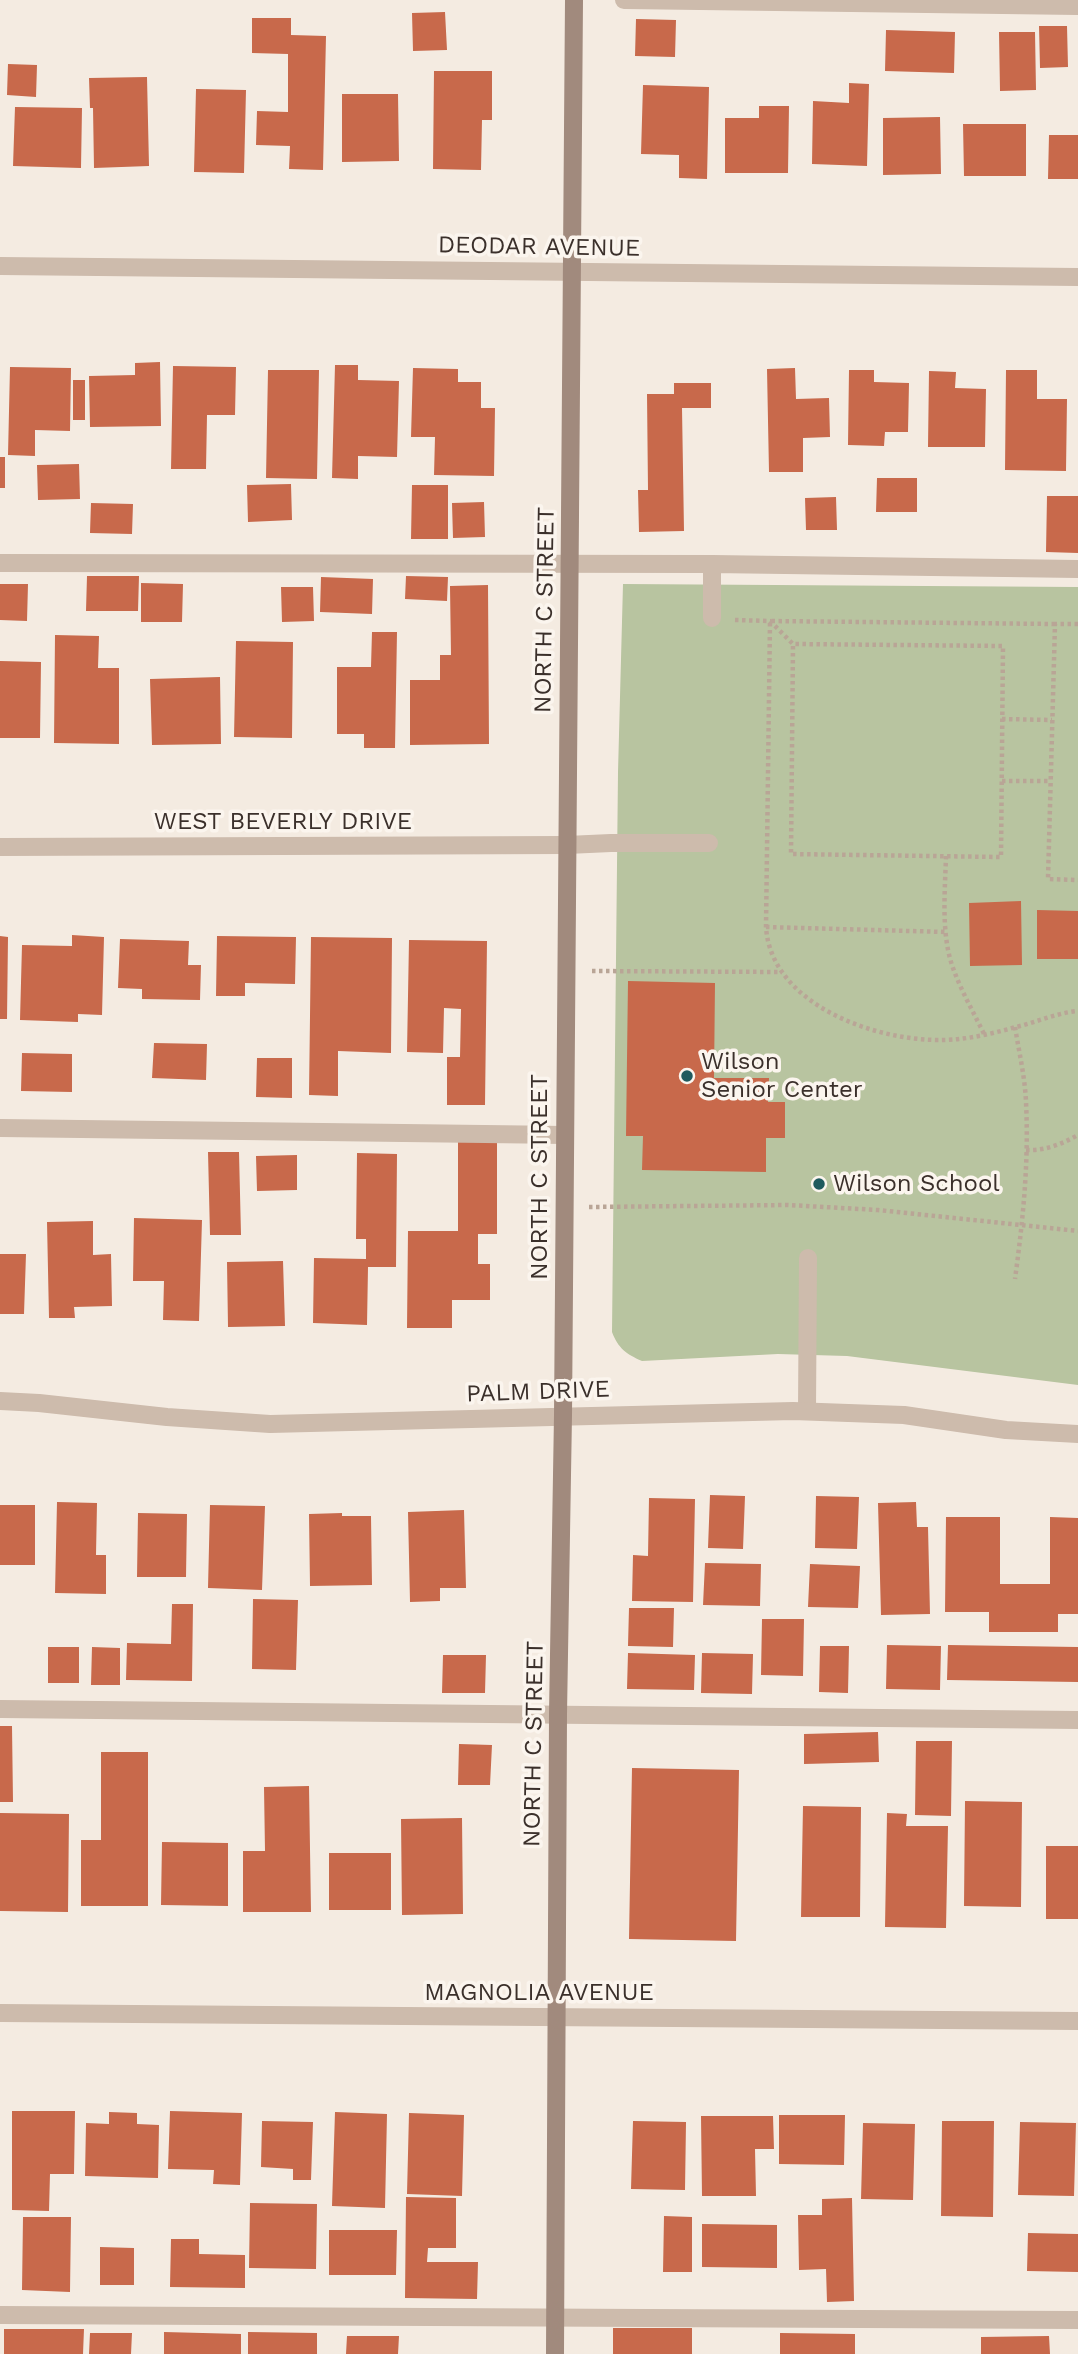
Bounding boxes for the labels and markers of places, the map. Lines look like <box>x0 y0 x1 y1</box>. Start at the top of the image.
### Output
place label: Wilson Senior Center <box>701 1048 863 1104</box>
marker: Wilson Senior Center <box>679 1068 695 1084</box>
place label: Wilson School <box>833 1170 1000 1198</box>
marker: Wilson School <box>811 1176 827 1192</box>

